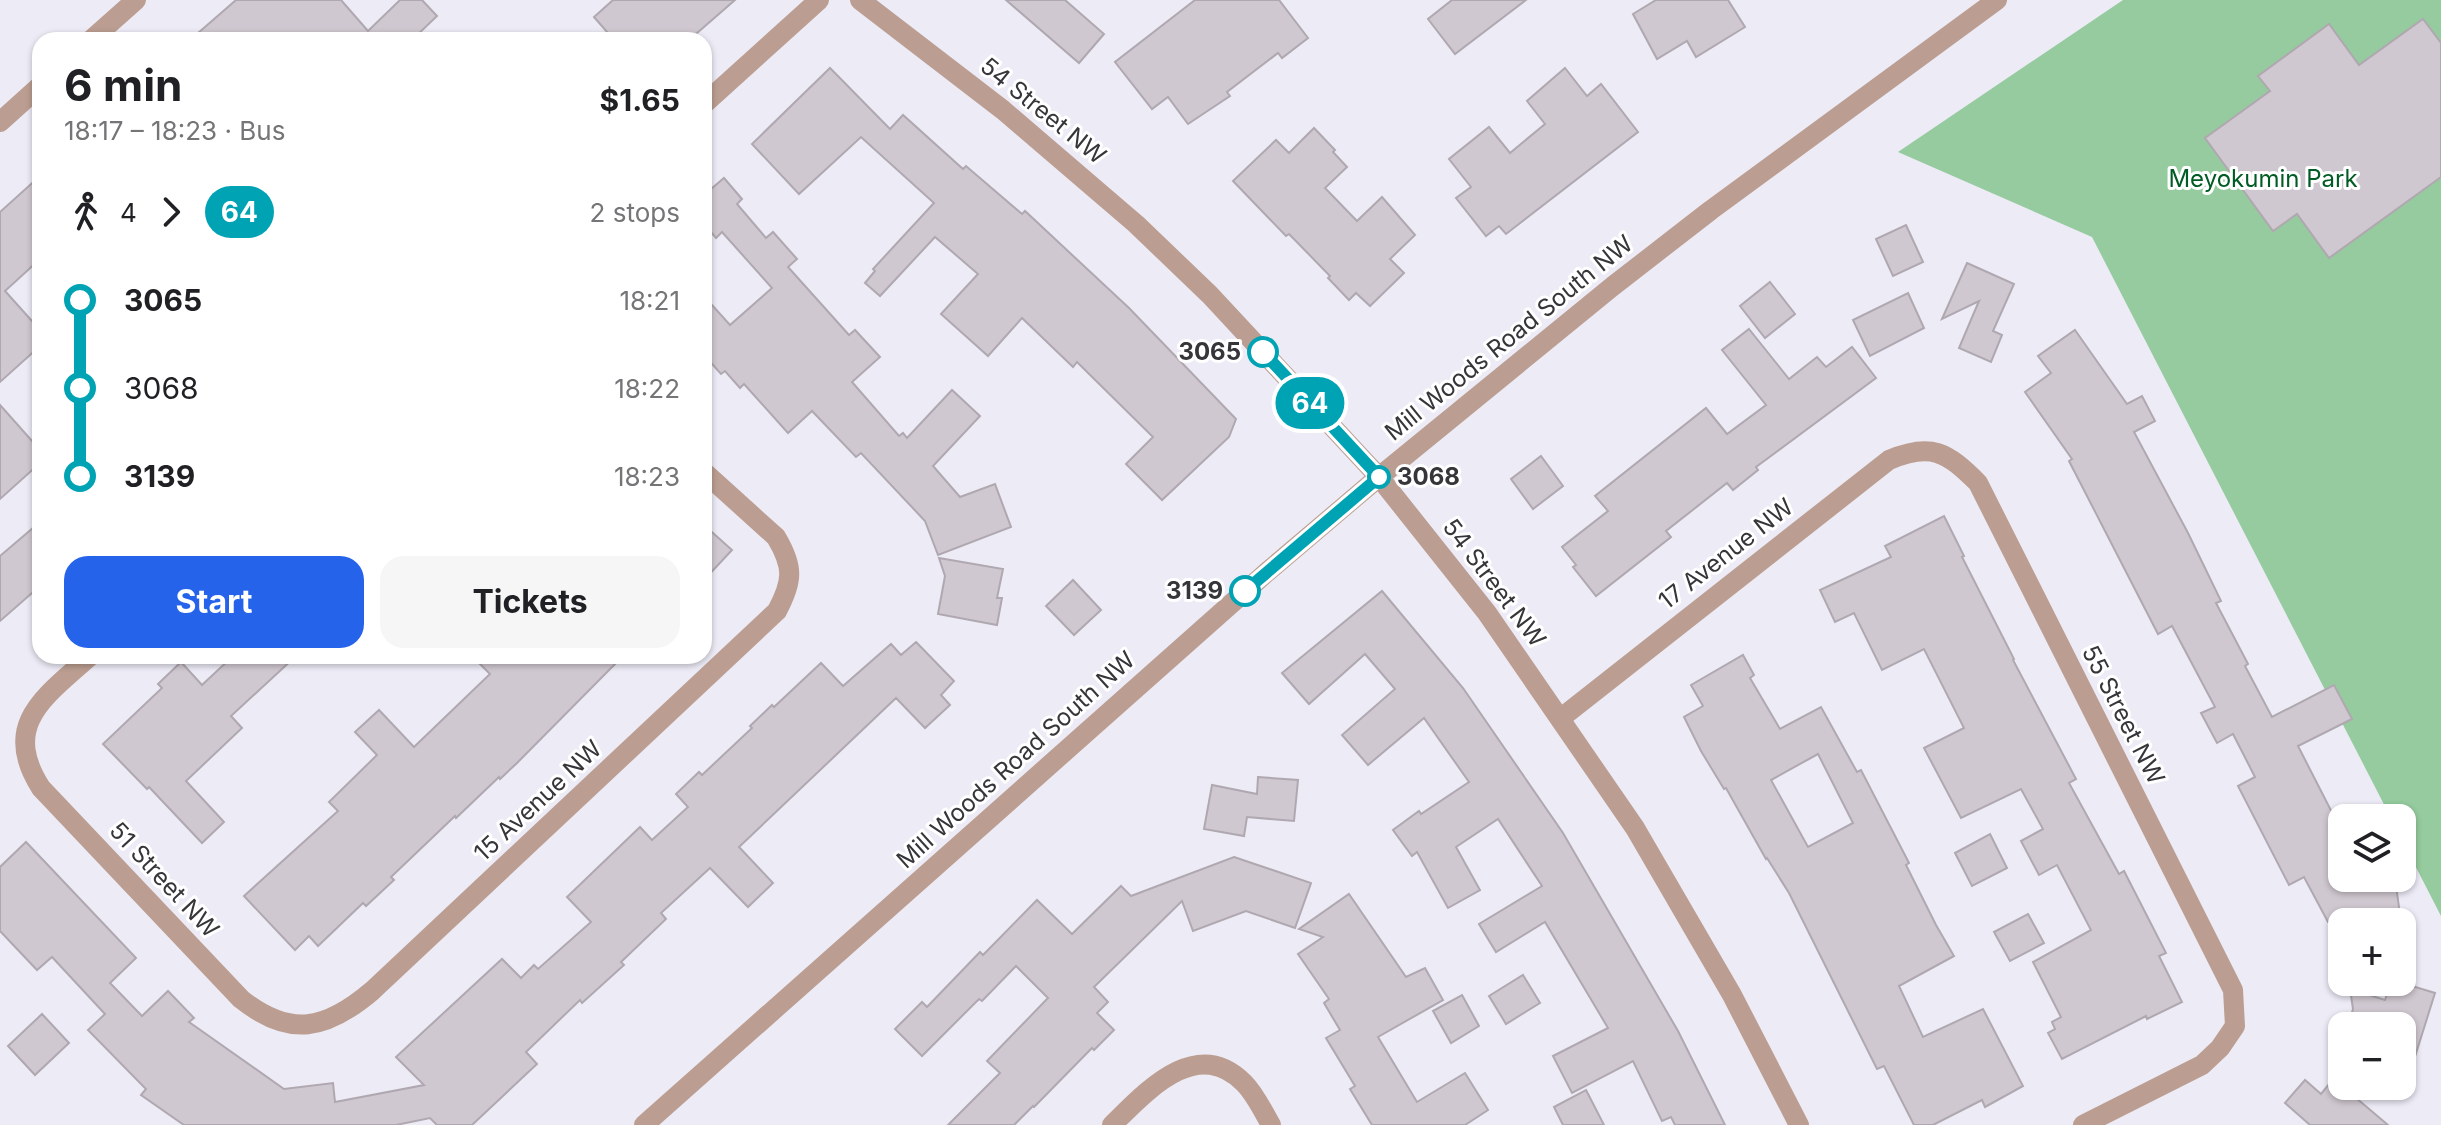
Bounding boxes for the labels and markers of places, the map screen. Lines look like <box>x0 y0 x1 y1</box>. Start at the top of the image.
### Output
place label: 3065 <box>1178 337 1241 366</box>
marker: 3065 <box>1248 337 1278 367</box>
place label: 3068 <box>1397 462 1460 491</box>
marker: 3068 <box>1368 466 1390 488</box>
place label: 3139 <box>1166 576 1223 605</box>
marker: 3139 <box>1230 576 1260 606</box>

